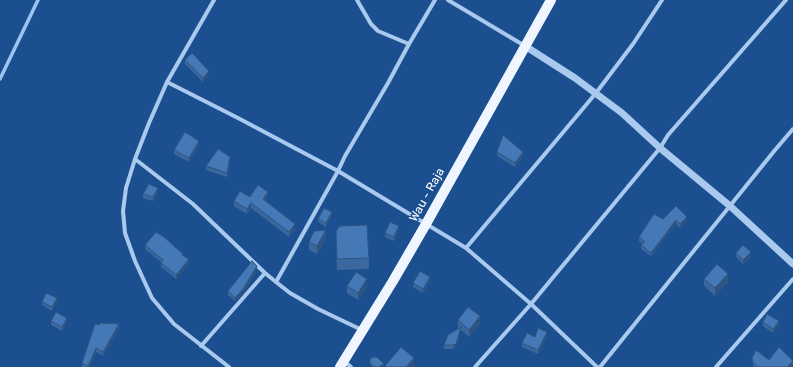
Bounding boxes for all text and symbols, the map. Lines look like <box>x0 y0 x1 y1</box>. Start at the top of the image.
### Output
street label: Wau - Raja <box>406 166 448 224</box>

